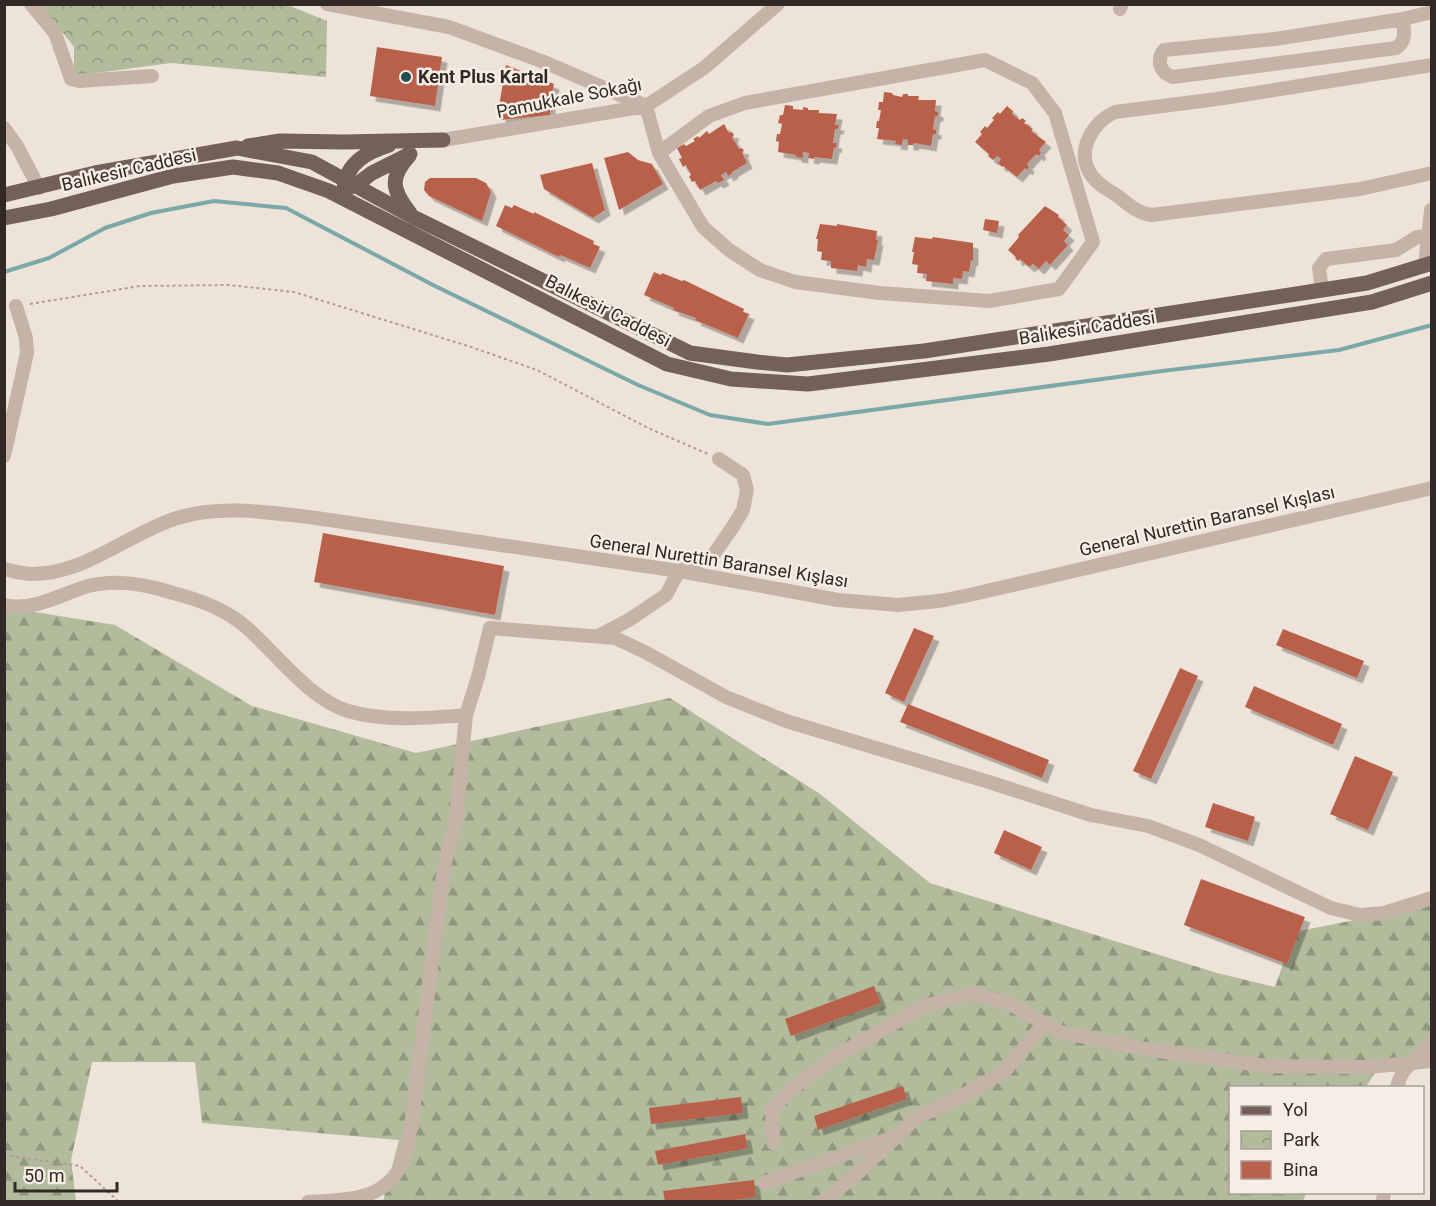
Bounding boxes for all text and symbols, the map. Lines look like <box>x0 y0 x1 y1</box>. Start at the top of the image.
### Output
place label: Kent Plus Kartal <box>418 66 548 87</box>
marker: Kent Plus Kartal <box>399 70 413 84</box>
street label: Pamukkale Sokağı <box>494 73 643 122</box>
street label: Balıkesir Caddesi <box>59 144 198 195</box>
street label: Balıkesir Caddesi <box>542 270 674 351</box>
street label: Balıkesir Caddesi <box>1017 306 1157 349</box>
street label: General Nurettin Baransel Kışlası <box>1077 481 1337 560</box>
street label: General Nurettin Baransel Kışlası <box>588 530 850 591</box>
legend <box>1229 1086 1424 1194</box>
text: Yol <box>1283 1099 1308 1120</box>
text: Park <box>1283 1129 1320 1150</box>
scale bar <box>15 1155 117 1193</box>
text: Bina <box>1283 1159 1318 1180</box>
text: 50 m <box>24 1165 64 1186</box>

